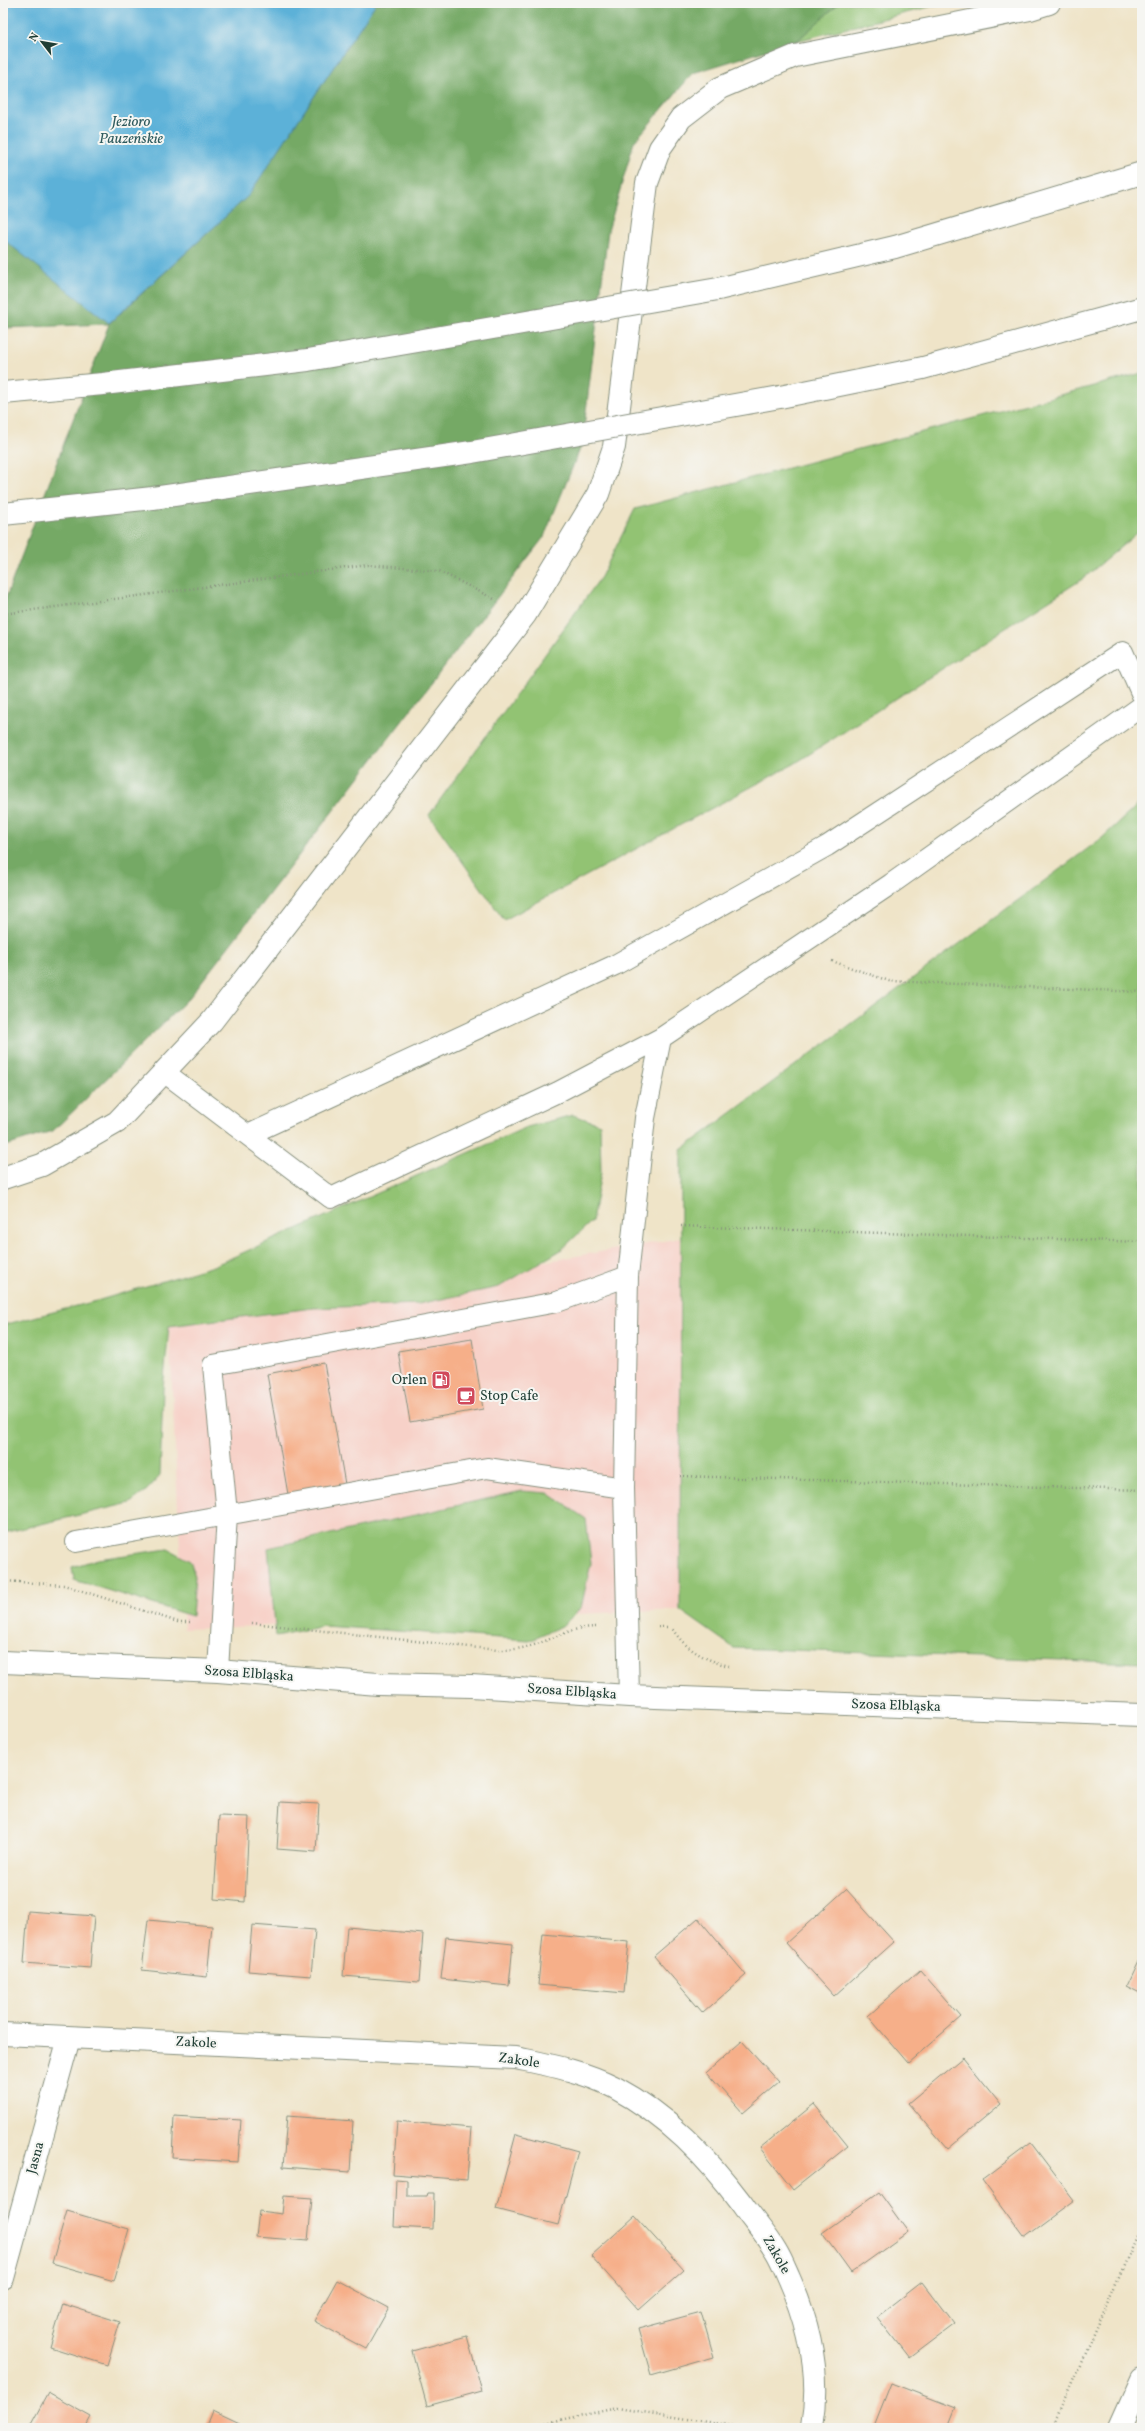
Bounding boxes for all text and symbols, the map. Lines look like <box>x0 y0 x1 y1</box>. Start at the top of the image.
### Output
north arrow <box>22 22 62 62</box>
text: N <box>26 30 43 45</box>
water label: Jezioro Pauzeńskie <box>99 112 164 150</box>
fuel station icon: Orlen <box>430 1369 452 1391</box>
place label: Orlen <box>392 1371 427 1390</box>
cafe icon: Stop Cafe <box>455 1385 477 1407</box>
place label: Stop Cafe <box>480 1387 539 1406</box>
street label: Szosa Elbląska <box>204 1661 294 1687</box>
street label: Szosa Elbląska <box>527 1679 617 1705</box>
street label: Szosa Elbląska <box>851 1695 941 1717</box>
street label: Zakole <box>175 2032 218 2054</box>
street label: Zakole <box>497 2049 541 2073</box>
street label: Jasna <box>23 2140 49 2176</box>
street label: Zakole <box>757 2232 795 2278</box>

